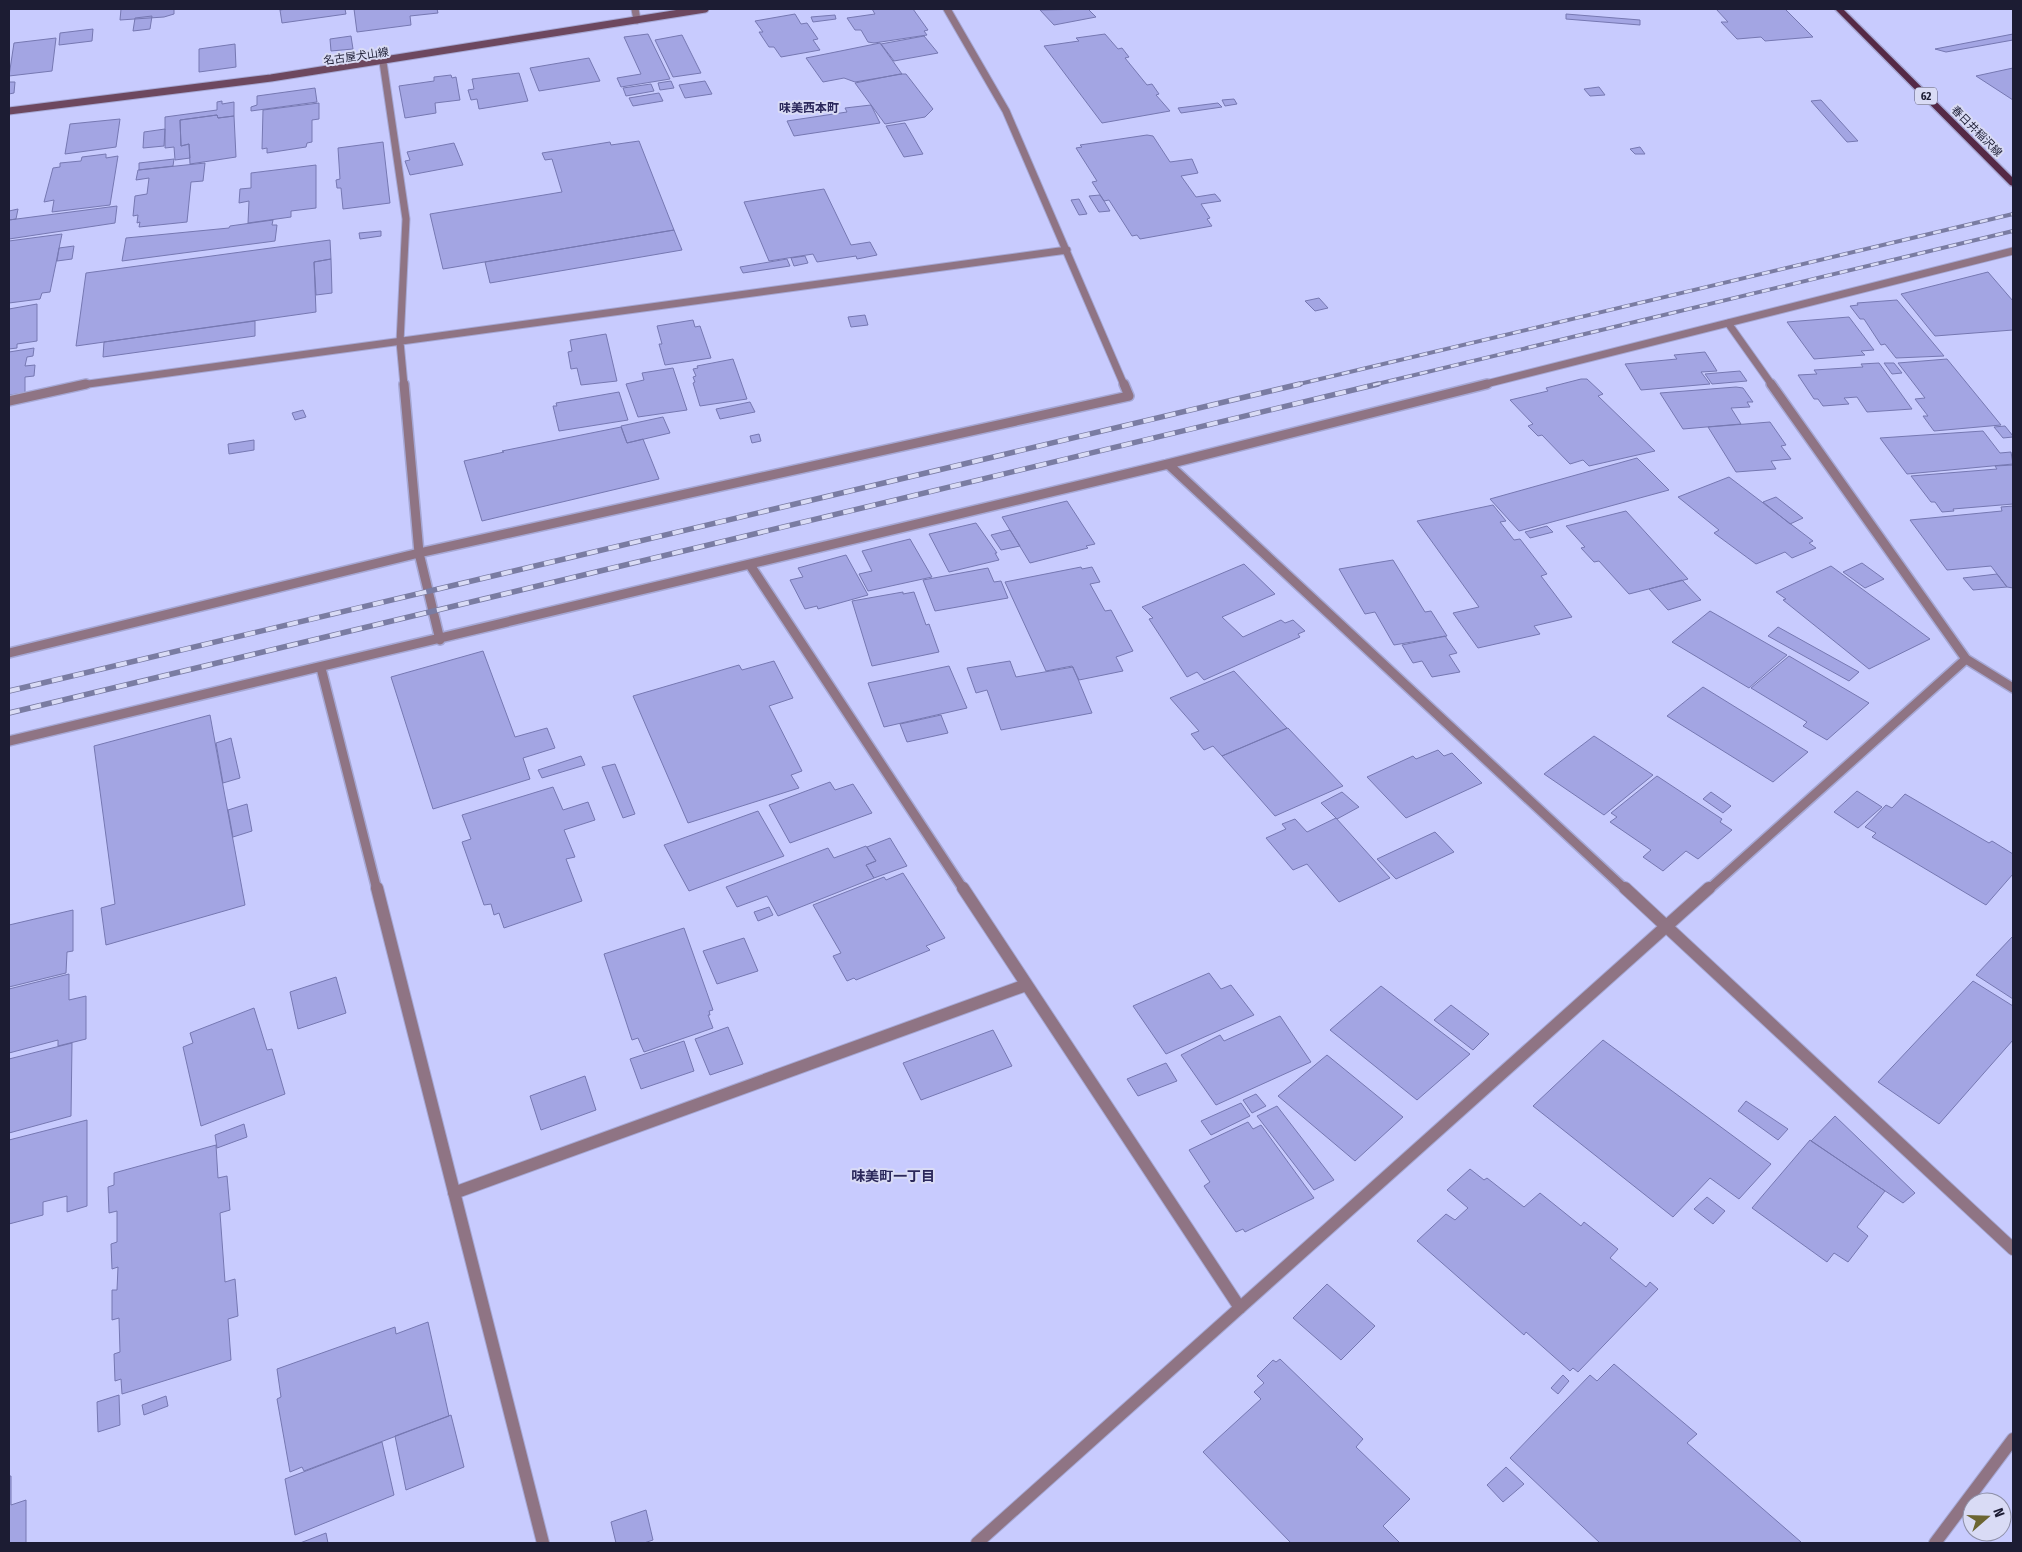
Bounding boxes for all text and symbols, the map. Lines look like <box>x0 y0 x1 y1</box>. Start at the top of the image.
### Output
street label: 名古屋犬山線 <box>322 45 390 68</box>
road number: 62 <box>1915 88 1937 104</box>
district label: 味美西本町 <box>779 101 839 115</box>
street label: 春日井稲沢線 <box>1949 103 2005 159</box>
district label: 味美町一丁目 <box>851 1168 935 1185</box>
north arrow <box>1962 1492 2012 1542</box>
text: N <box>1989 1506 2008 1520</box>

